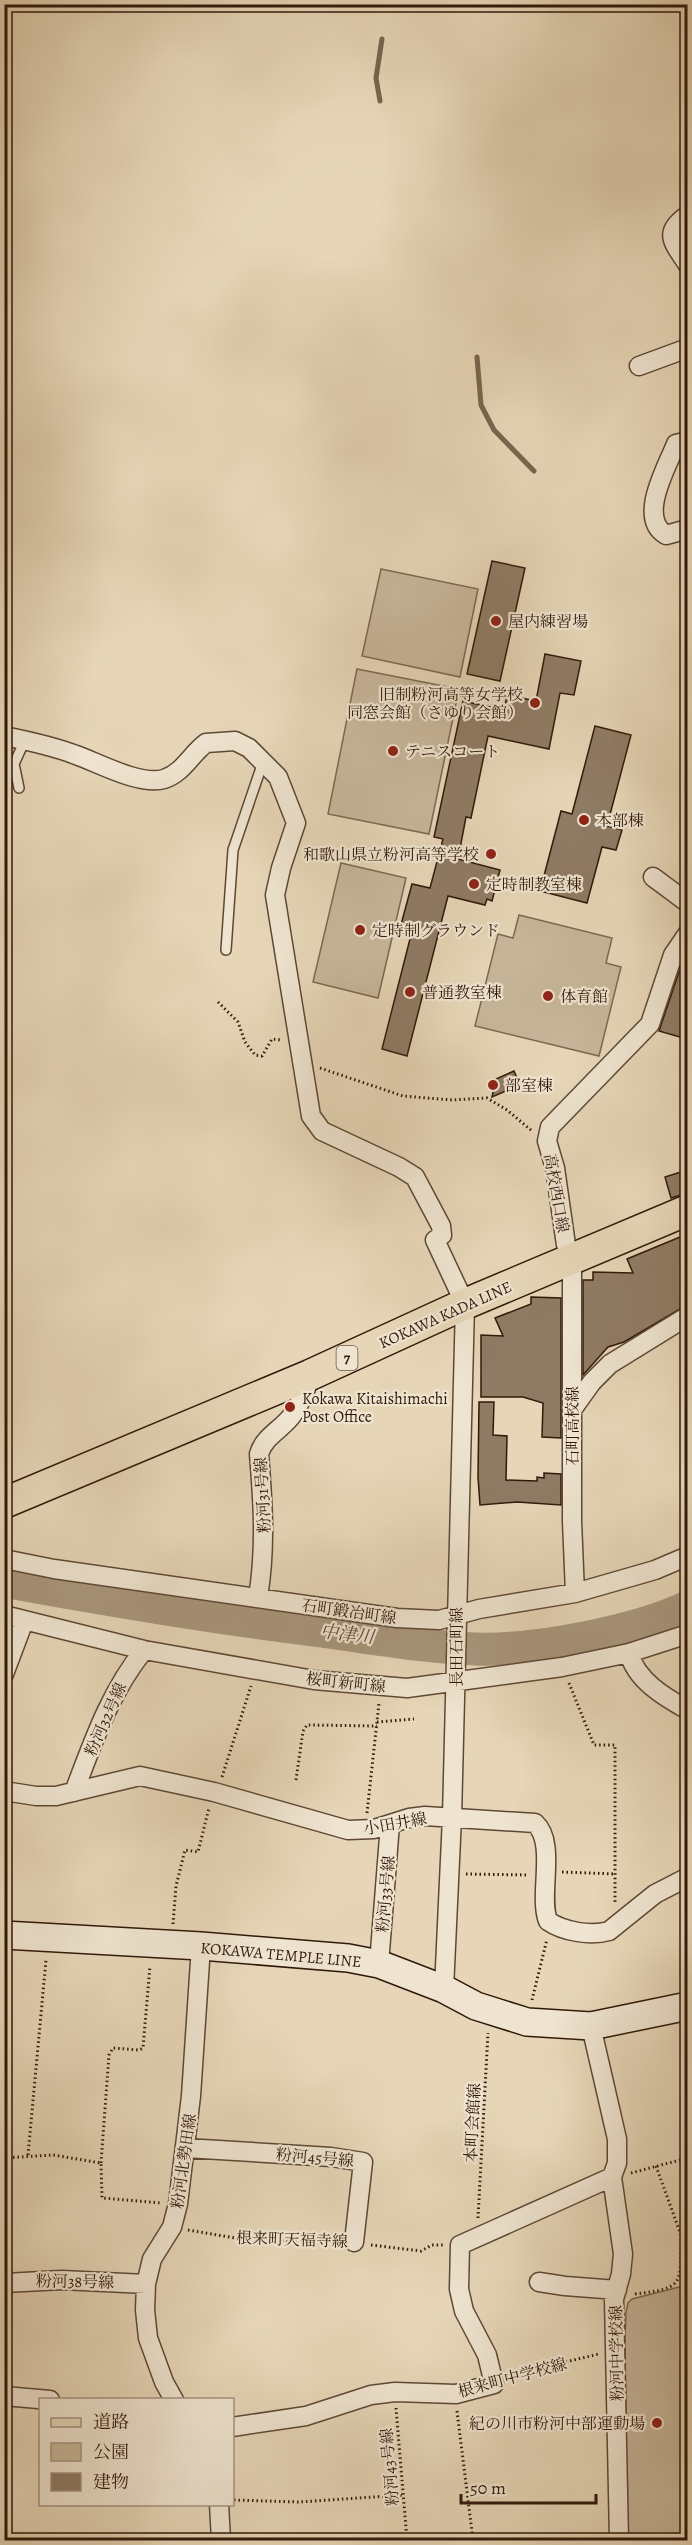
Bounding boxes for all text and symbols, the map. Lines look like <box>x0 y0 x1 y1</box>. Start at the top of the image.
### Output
place label: 屋内練習場 <box>508 611 588 633</box>
marker: 屋内練習場 <box>489 614 503 628</box>
place label: 旧制粉河高等女学校 同窓会館（さゆり会館） <box>347 684 523 724</box>
marker: 旧制粉河高等女学校 同窓会館（さゆり会館） <box>528 696 542 710</box>
place label: テニスコート <box>405 741 500 763</box>
marker: テニスコート <box>386 744 400 758</box>
place label: 本部棟 <box>596 810 644 832</box>
marker: 本部棟 <box>577 813 591 827</box>
place label: 和歌山県立粉河高等学校 <box>303 844 479 866</box>
marker: 和歌山県立粉河高等学校 <box>484 847 498 861</box>
place label: 定時制教室棟 <box>486 874 582 896</box>
marker: 定時制教室棟 <box>467 877 481 891</box>
place label: 定時制グラウンド <box>372 920 500 942</box>
marker: 定時制グラウンド <box>353 923 367 937</box>
place label: 普通教室棟 <box>422 982 502 1004</box>
marker: 普通教室棟 <box>403 985 417 999</box>
place label: 体育館 <box>560 986 608 1008</box>
marker: 体育館 <box>541 989 555 1003</box>
place label: 部室棟 <box>505 1075 553 1097</box>
marker: 部室棟 <box>486 1078 500 1092</box>
street label: 高校西口線 <box>538 1152 574 1234</box>
street label: KOKAWA KADA LINE <box>375 1276 515 1354</box>
road number: 7 <box>336 1346 358 1370</box>
street label: 石町高校線 <box>562 1386 584 1466</box>
place label: Kokawa Kitaishimachi Post Office <box>302 1388 448 1428</box>
marker: Kokawa Kitaishimachi Post Office <box>283 1400 297 1414</box>
street label: 粉河31号線 <box>250 1456 276 1534</box>
street label: 石町鍛冶町線 <box>300 1594 398 1630</box>
street label: 長田石町線 <box>446 1607 468 1687</box>
water label: 中津川 <box>319 1619 377 1649</box>
street label: 桜町新町線 <box>305 1668 387 1698</box>
street label: 粉河32号線 <box>80 1679 132 1760</box>
street label: 小田井線 <box>362 1808 429 1840</box>
street label: 粉河33号線 <box>372 1855 400 1934</box>
street label: KOKAWA TEMPLE LINE <box>199 1937 362 1973</box>
street label: 本町会館線 <box>460 2083 486 2164</box>
street label: 粉河北勢田線 <box>166 2112 202 2210</box>
street label: 粉河45号線 <box>275 2144 355 2172</box>
street label: 根来町天福寺線 <box>236 2227 348 2253</box>
street label: 粉河38号線 <box>36 2270 114 2294</box>
street label: 粉河中学校線 <box>605 2305 629 2401</box>
street label: 根来町中学校線 <box>455 2353 569 2403</box>
legend <box>39 2398 234 2506</box>
text: 道路 <box>93 2410 129 2434</box>
place label: 紀の川市粉河中部運動場 <box>469 2413 645 2435</box>
marker: 紀の川市粉河中部運動場 <box>650 2416 664 2430</box>
street label: 粉河43号線 <box>376 2427 404 2507</box>
text: 公園 <box>93 2440 129 2464</box>
scale bar <box>461 2467 596 2505</box>
text: 建物 <box>93 2470 129 2494</box>
text: 50 m <box>470 2476 506 2500</box>

